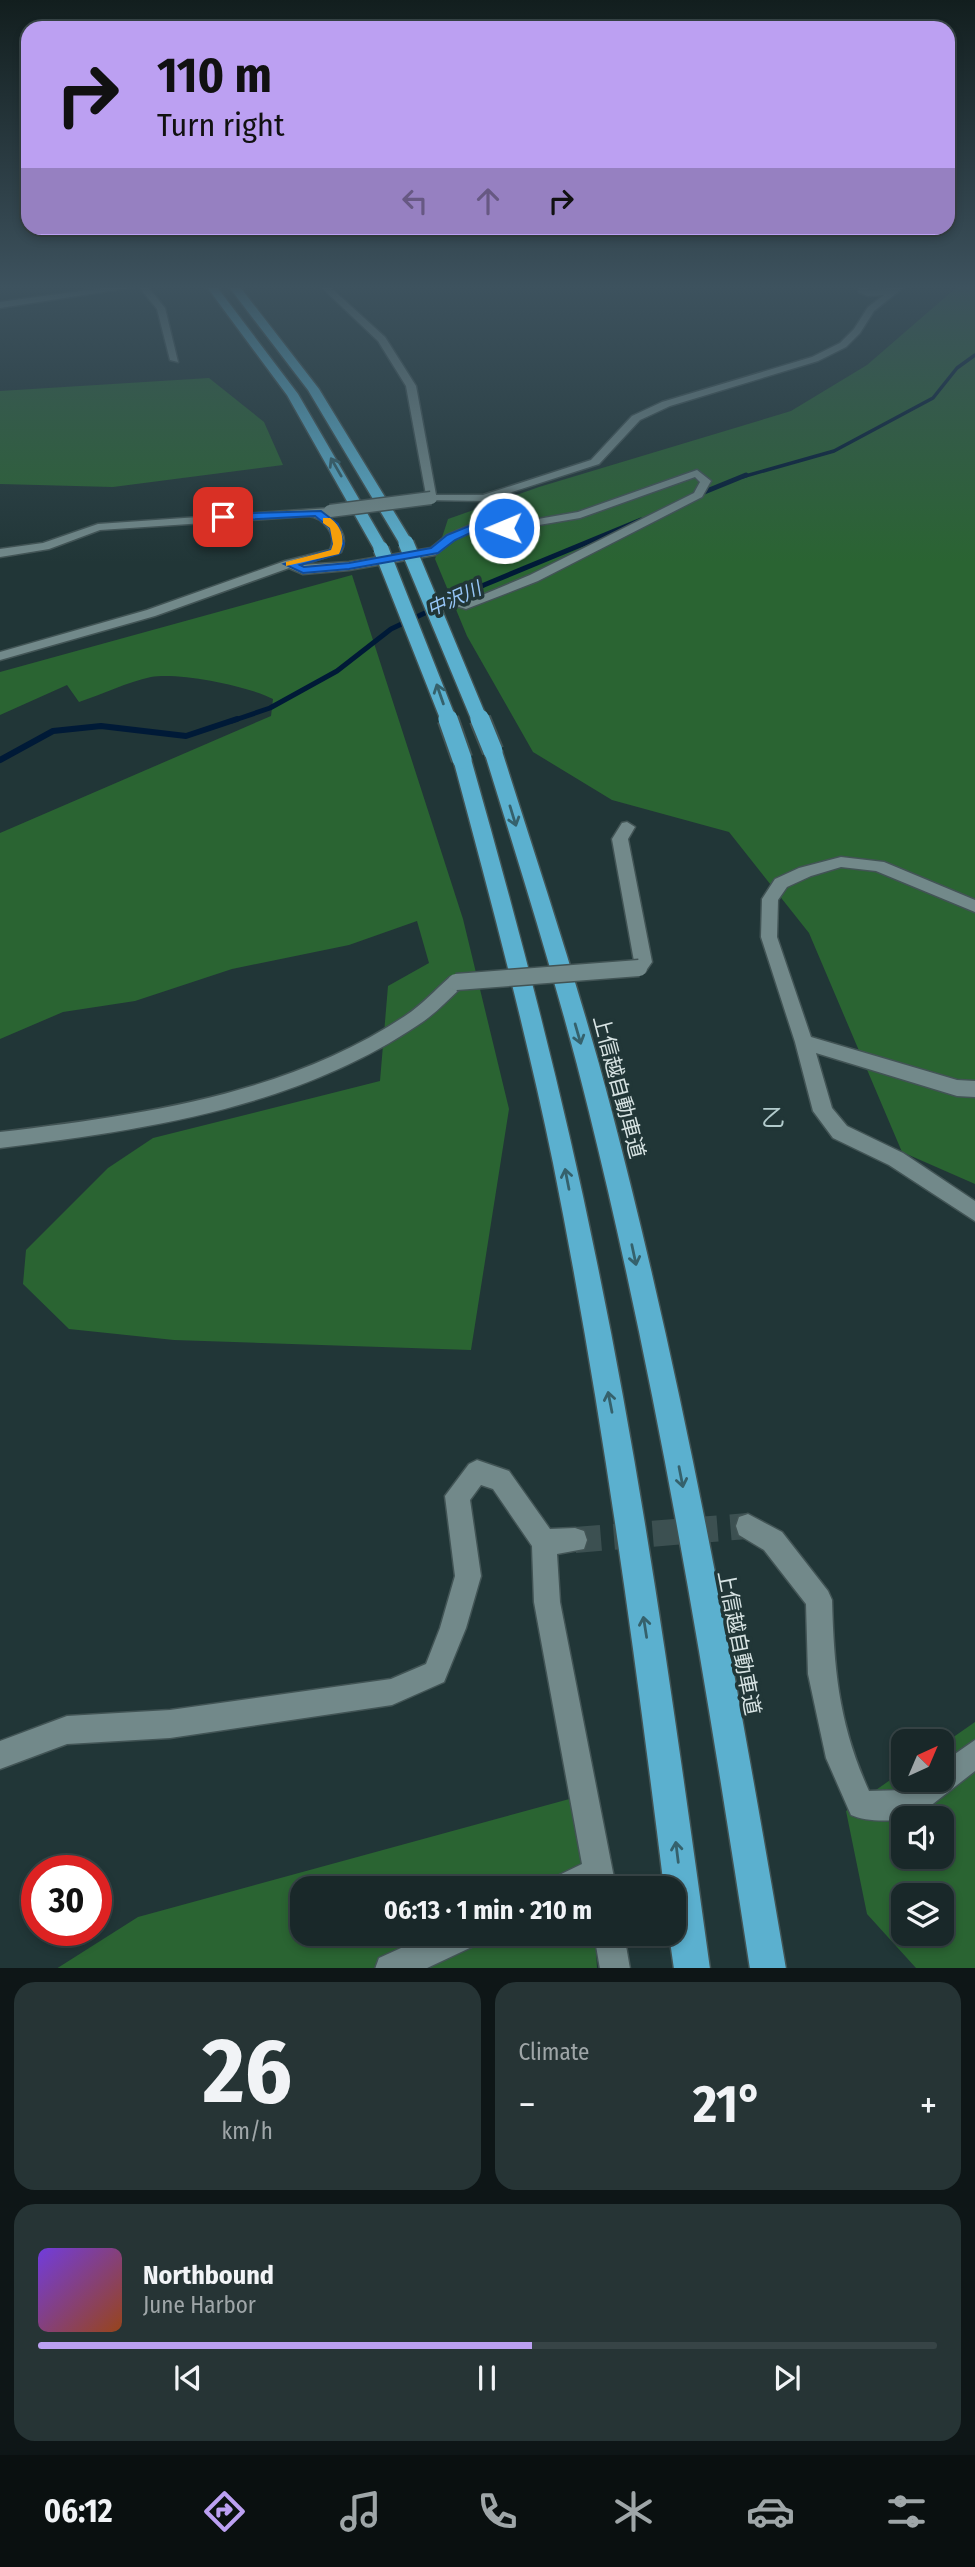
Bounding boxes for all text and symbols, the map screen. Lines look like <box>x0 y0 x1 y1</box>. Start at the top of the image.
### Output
text: 110 m <box>157 46 272 105</box>
icon: right <box>42 49 133 140</box>
text: Turn right <box>157 106 284 144</box>
icon: left <box>396 182 434 220</box>
icon: ahead <box>469 182 507 220</box>
icon: right <box>542 182 580 220</box>
one-way arrow <box>329 458 343 478</box>
pin <box>193 487 253 547</box>
position arrow <box>467 491 541 565</box>
icon: arrive <box>204 498 242 536</box>
water label: 中沢川 <box>423 576 487 621</box>
one-way arrow <box>433 684 445 706</box>
one-way arrow <box>507 805 520 827</box>
street label: 上信越自動車道 <box>587 1013 651 1161</box>
one-way arrow <box>572 1023 585 1045</box>
district label: 乙 <box>761 1104 785 1132</box>
one-way arrow <box>560 1168 574 1191</box>
one-way arrow <box>627 1243 641 1266</box>
one-way arrow <box>603 1391 616 1414</box>
one-way arrow <box>675 1465 688 1488</box>
street label: 上信越自動車道 <box>712 1568 766 1718</box>
one-way arrow <box>638 1616 651 1639</box>
north arrow <box>891 1729 954 1792</box>
map controls <box>891 1729 954 1946</box>
button: sound <box>891 1806 954 1869</box>
one-way arrow <box>670 1841 683 1864</box>
speed limit sign: 30 <box>21 1855 112 1946</box>
button: layers <box>891 1883 954 1946</box>
text: 06:13 · 1 min · 210 m <box>384 1895 592 1926</box>
text: 26 <box>202 2017 292 2126</box>
text: Climate <box>519 2038 589 2066</box>
text: 21° <box>693 2073 762 2136</box>
text: − <box>519 2082 536 2128</box>
text: + <box>920 2082 937 2128</box>
text: km/h <box>222 2117 273 2145</box>
text: Northbound <box>143 2260 274 2291</box>
text: June Harbor <box>143 2291 256 2319</box>
icon: previous <box>169 2359 207 2397</box>
icon: pause <box>468 2359 506 2397</box>
icon: next <box>768 2359 806 2397</box>
icon: directions <box>200 2487 249 2536</box>
icon: music <box>336 2487 385 2536</box>
icon: phone <box>473 2487 522 2536</box>
icon: climate <box>609 2487 658 2536</box>
icon: car <box>746 2487 795 2536</box>
icon: filters <box>882 2487 931 2536</box>
text: 06:12 <box>44 2492 113 2530</box>

